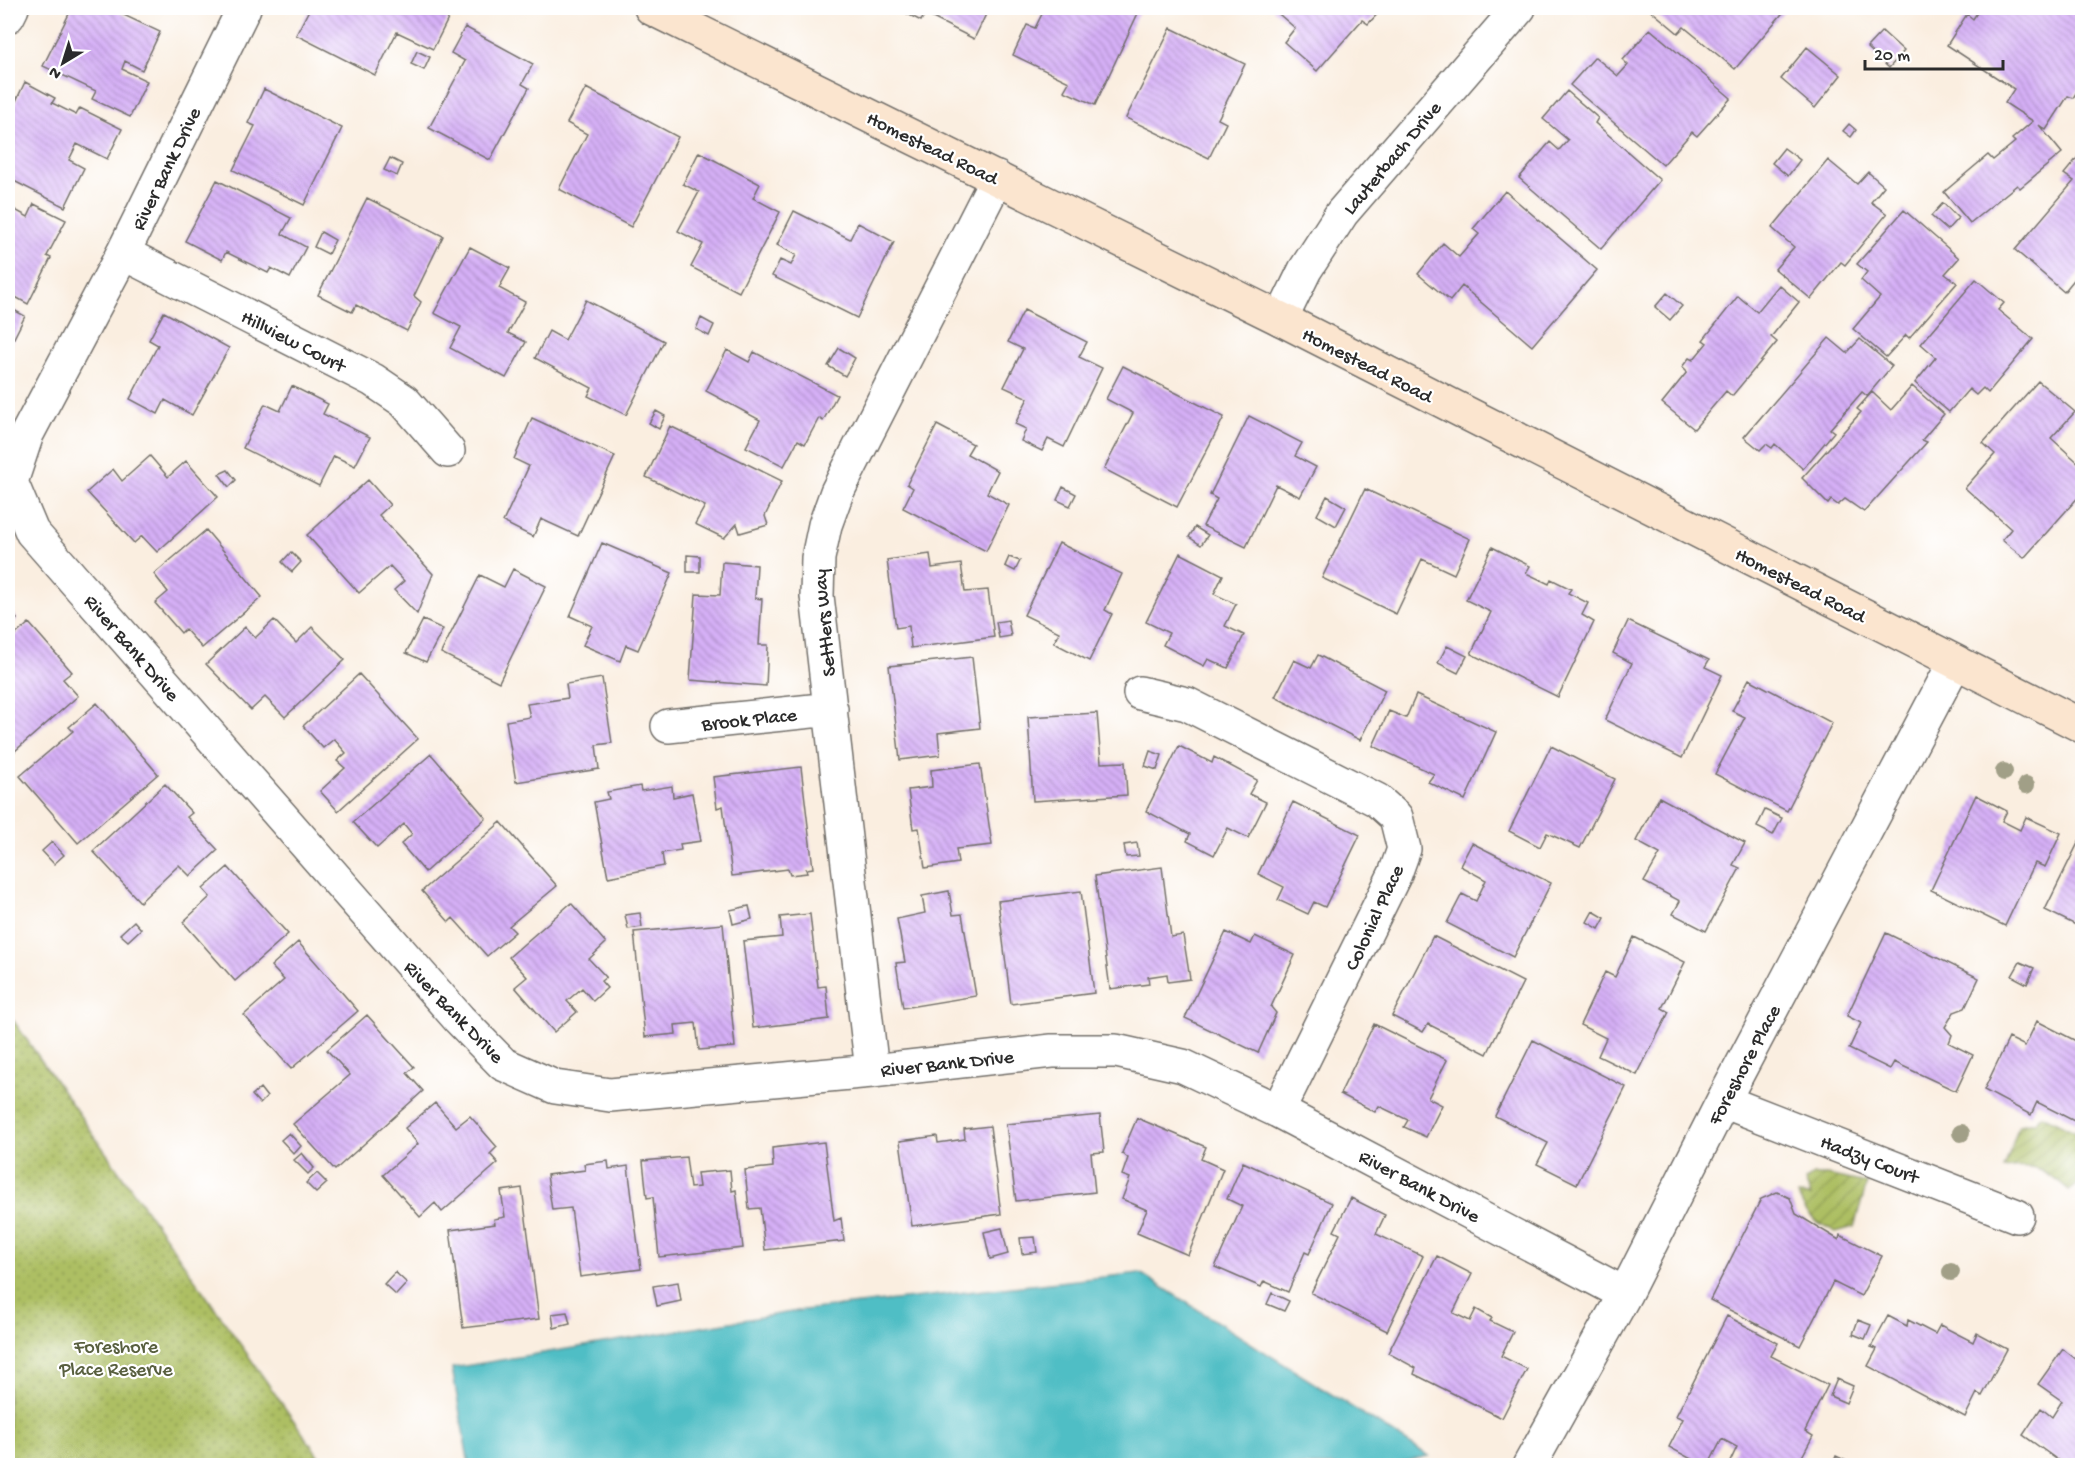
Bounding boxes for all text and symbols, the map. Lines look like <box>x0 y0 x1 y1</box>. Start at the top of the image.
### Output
north arrow <box>33 33 93 93</box>
scale bar <box>1865 33 2003 71</box>
text: 20 m <box>1874 46 1910 67</box>
text: N <box>46 61 66 83</box>
street label: Lauterbach Drive <box>1340 97 1448 221</box>
street label: River Bank Drive <box>128 104 208 235</box>
street label: Homestead Road <box>862 108 1003 193</box>
street label: Hillview Court <box>236 307 350 380</box>
street label: Homestead Road <box>1297 324 1438 411</box>
street label: Homestead Road <box>1730 544 1871 631</box>
street label: Settlers Way <box>810 568 843 677</box>
street label: River Bank Drive <box>78 591 183 708</box>
street label: Brook Place <box>700 705 799 738</box>
street label: Colonial Place <box>1342 861 1411 975</box>
street label: River Bank Drive <box>398 957 508 1070</box>
street label: Foreshore Place <box>1704 1001 1788 1130</box>
street label: River Bank Drive <box>880 1047 1016 1084</box>
street label: Hadzy Court <box>1816 1132 1923 1191</box>
street label: River Bank Drive <box>1354 1147 1483 1230</box>
park label: Foreshore Place Reserve <box>58 1337 173 1383</box>

